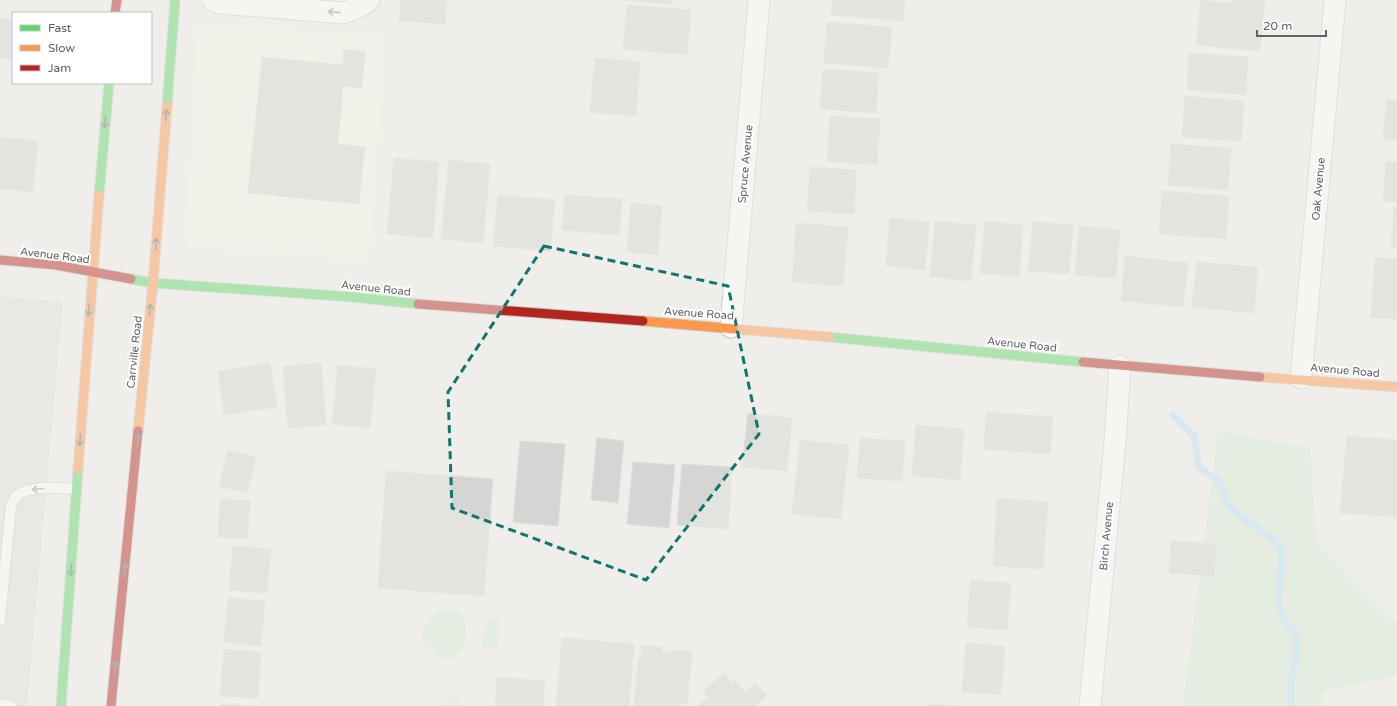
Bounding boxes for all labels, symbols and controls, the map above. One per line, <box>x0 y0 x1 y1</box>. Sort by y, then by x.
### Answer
one-way arrow <box>328 8 341 16</box>
legend <box>12 12 152 84</box>
scale bar <box>1257 12 1326 38</box>
text: 20 m <box>1263 19 1292 33</box>
text: Fast <box>48 21 72 35</box>
text: Slow <box>48 41 75 55</box>
text: Jam <box>48 61 71 75</box>
one-way arrow <box>163 109 170 122</box>
one-way arrow <box>102 115 109 128</box>
street label: Spruce Avenue <box>736 124 755 204</box>
street label: Oak Avenue <box>1309 157 1328 221</box>
one-way arrow <box>152 238 159 251</box>
street label: Avenue Road <box>19 245 90 266</box>
street label: Avenue Road <box>341 278 411 299</box>
one-way arrow <box>86 303 93 316</box>
one-way arrow <box>147 304 154 317</box>
street label: Avenue Road <box>664 305 734 322</box>
street label: Carrville Road <box>124 315 145 389</box>
street label: Avenue Road <box>987 334 1057 355</box>
street label: Avenue Road <box>1310 361 1380 380</box>
one-way arrow <box>77 433 84 446</box>
one-way arrow <box>134 434 141 447</box>
one-way arrow <box>32 486 45 493</box>
street label: Birch Avenue <box>1097 501 1116 571</box>
one-way arrow <box>67 563 74 576</box>
one-way arrow <box>121 563 128 576</box>
one-way arrow <box>111 661 119 674</box>

